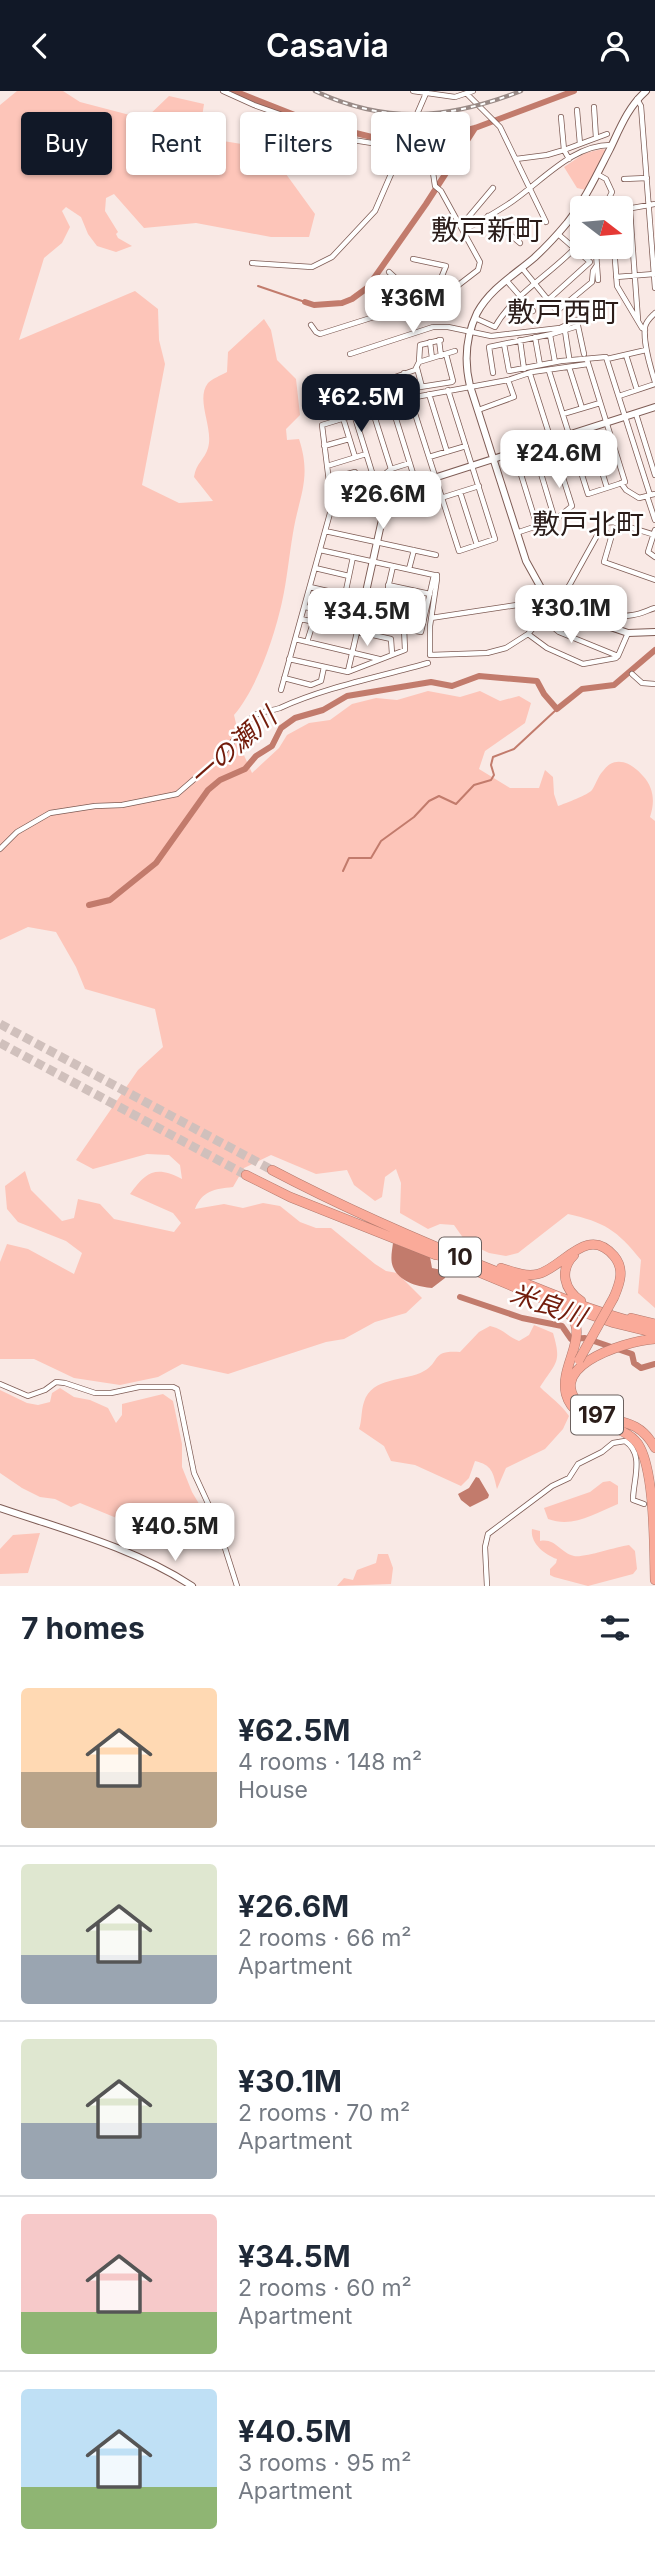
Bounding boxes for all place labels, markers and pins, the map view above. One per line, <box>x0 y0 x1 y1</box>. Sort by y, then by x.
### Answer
pin: ¥36M <box>372 275 454 335</box>
pin: ¥62.5M <box>304 375 418 434</box>
pin: ¥24.6M <box>502 431 616 490</box>
pin: ¥26.6M <box>326 471 440 531</box>
pin: ¥30.1M <box>514 585 628 645</box>
pin: ¥34.5M <box>310 589 424 648</box>
pin: ¥40.5M <box>118 1503 232 1563</box>

